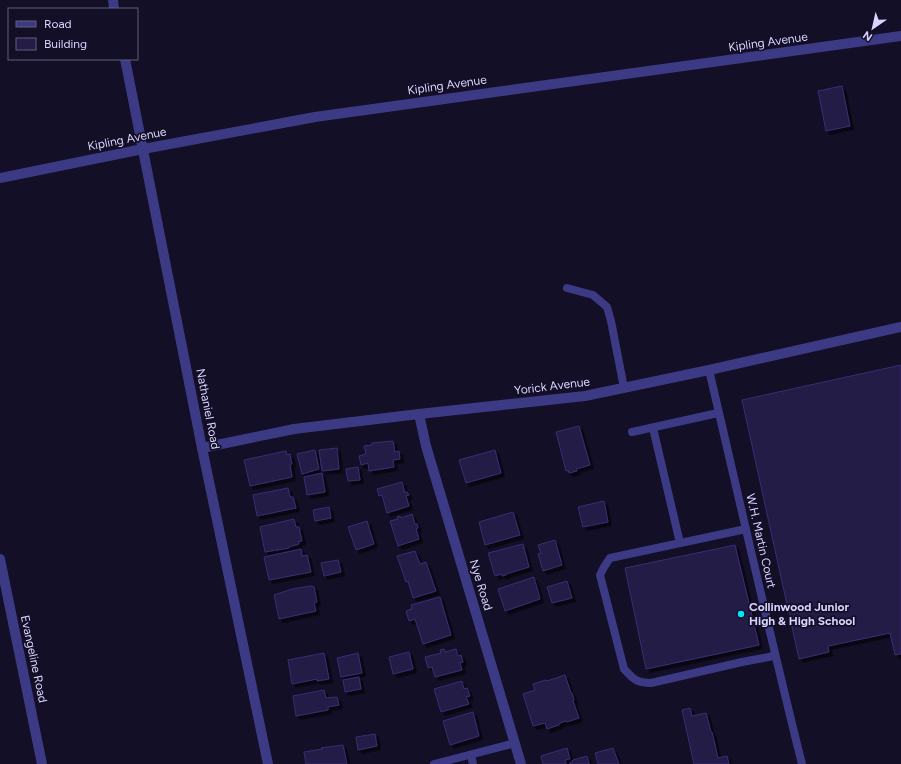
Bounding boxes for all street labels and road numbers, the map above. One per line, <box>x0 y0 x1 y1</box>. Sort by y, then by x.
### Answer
street label: Kipling Avenue <box>727 29 809 54</box>
street label: Kipling Avenue <box>406 72 488 97</box>
street label: Kipling Avenue <box>86 124 168 153</box>
street label: Nathaniel Road <box>193 367 223 451</box>
street label: Yorick Avenue <box>513 374 591 398</box>
street label: W.H. Martin Court <box>743 492 779 590</box>
street label: Nye Road <box>467 558 495 612</box>
street label: Evangeline Road <box>18 614 50 704</box>

